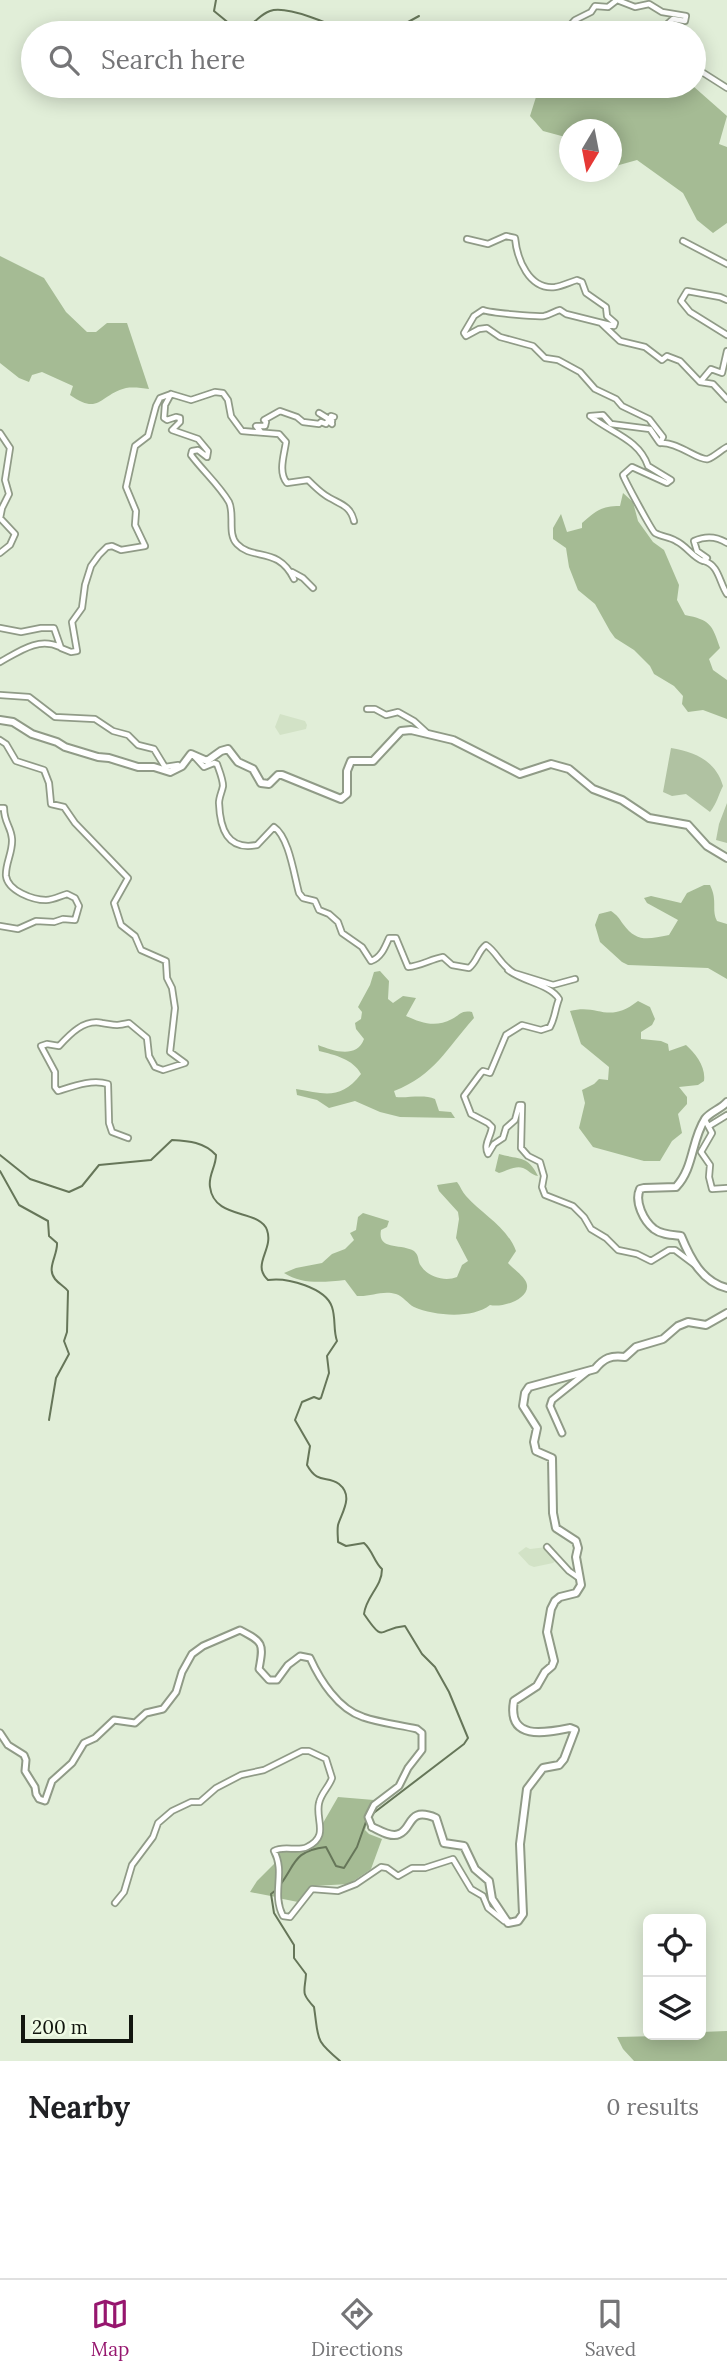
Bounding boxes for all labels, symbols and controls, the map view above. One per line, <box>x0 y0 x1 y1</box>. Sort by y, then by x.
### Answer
search box <box>21 21 706 98</box>
icon: search <box>45 41 83 79</box>
text: Search here <box>101 43 245 76</box>
north arrow <box>559 119 622 182</box>
map controls <box>643 1914 706 2040</box>
button: locate <box>643 1914 706 1977</box>
button: layers <box>643 1977 706 2040</box>
scale bar <box>21 2012 133 2044</box>
text: 200 m <box>32 2015 88 2039</box>
text: Nearby <box>28 2088 130 2126</box>
text: 0 results <box>606 2092 699 2121</box>
tab: Map <box>91 2295 129 2361</box>
tab: Directions <box>311 2295 403 2361</box>
tab: Saved <box>585 2295 636 2361</box>

